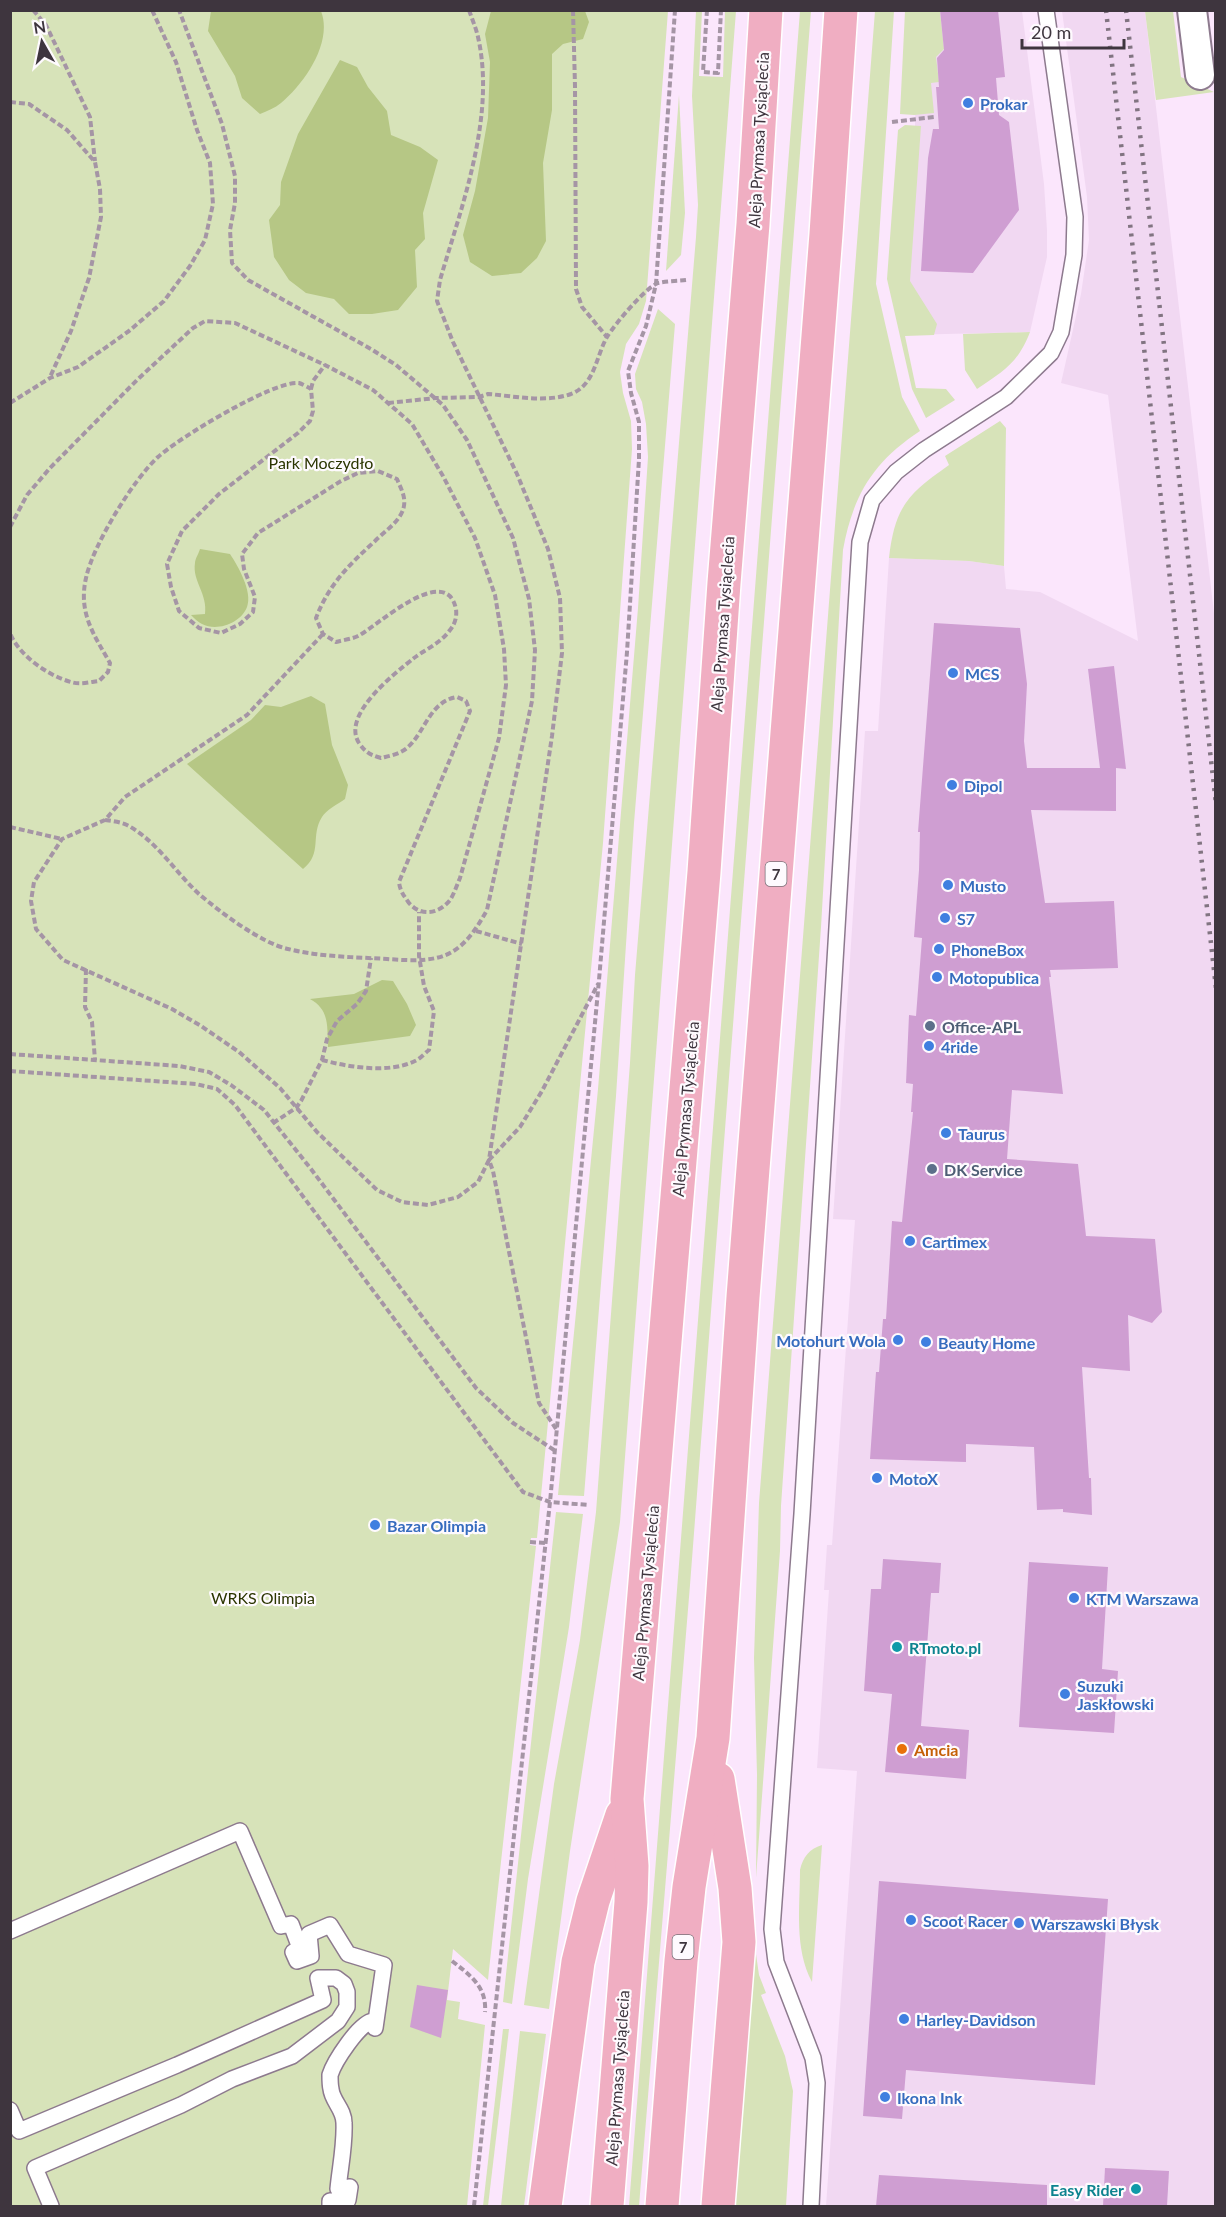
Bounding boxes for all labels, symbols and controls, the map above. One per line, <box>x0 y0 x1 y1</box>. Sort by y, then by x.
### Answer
north arrow <box>12 12 72 72</box>
scale bar <box>1022 12 1124 50</box>
text: N <box>32 16 47 37</box>
text: 20 m <box>1031 21 1071 43</box>
street label: Aleja Prymasa Tysiąclecia <box>744 52 772 228</box>
place label: Prokar <box>980 94 1027 113</box>
marker: Prokar <box>961 96 975 110</box>
park label: Park Moczydło <box>269 453 373 472</box>
street label: Aleja Prymasa Tysiąclecia <box>706 535 738 713</box>
place label: MCS <box>965 664 1000 683</box>
marker: MCS <box>946 666 960 680</box>
place label: Dipol <box>964 776 1002 795</box>
marker: Dipol <box>945 778 959 792</box>
road number: 7 <box>766 862 786 886</box>
place label: Musto <box>960 876 1006 895</box>
marker: Musto <box>941 878 955 892</box>
place label: S7 <box>957 909 975 928</box>
marker: S7 <box>938 911 952 925</box>
place label: PhoneBox <box>951 940 1025 959</box>
marker: PhoneBox <box>932 942 946 956</box>
place label: Motopublica <box>949 968 1039 987</box>
marker: Motopublica <box>930 970 944 984</box>
place label: Office-APL <box>942 1017 1022 1036</box>
marker: Office-APL <box>923 1019 937 1033</box>
street label: Aleja Prymasa Tysiąclecia <box>668 1020 702 1198</box>
place label: 4ride <box>941 1037 978 1056</box>
marker: 4ride <box>922 1039 936 1053</box>
place label: Taurus <box>958 1124 1005 1143</box>
marker: Taurus <box>939 1126 953 1140</box>
place label: DK Service <box>944 1160 1023 1179</box>
marker: DK Service <box>925 1162 939 1176</box>
place label: Cartimex <box>922 1232 988 1251</box>
marker: Cartimex <box>903 1234 917 1248</box>
place label: Motohurt Wola <box>776 1331 886 1350</box>
marker: Motohurt Wola <box>891 1333 905 1347</box>
place label: Beauty Home <box>938 1333 1036 1352</box>
marker: Beauty Home <box>919 1335 933 1349</box>
place label: MotoX <box>889 1469 938 1488</box>
marker: MotoX <box>870 1471 884 1485</box>
street label: Aleja Prymasa Tysiąclecia <box>628 1504 662 1682</box>
place label: Bazar Olimpia <box>387 1516 486 1535</box>
marker: Bazar Olimpia <box>368 1518 382 1532</box>
park label: WRKS Olimpia <box>211 1588 315 1607</box>
place label: KTM Warszawa <box>1086 1589 1199 1608</box>
marker: KTM Warszawa <box>1067 1591 1081 1605</box>
place label: RTmoto.pl <box>909 1638 981 1657</box>
marker: RTmoto.pl <box>890 1640 904 1654</box>
place label: Suzuki Jaskłowski <box>1077 1676 1154 1713</box>
marker: Suzuki Jaskłowski <box>1058 1687 1072 1701</box>
place label: Amcia <box>913 1740 958 1759</box>
marker: Amcia <box>895 1742 909 1756</box>
place label: Scoot Racer <box>923 1911 1008 1930</box>
marker: Scoot Racer <box>904 1913 918 1927</box>
place label: Warszawski Błysk <box>1031 1914 1160 1933</box>
marker: Warszawski Błysk <box>1012 1916 1026 1930</box>
road number: 7 <box>672 1935 694 1959</box>
street label: Aleja Prymasa Tysiąclecia <box>601 1989 633 2167</box>
place label: Harley-Davidson <box>916 2010 1036 2029</box>
marker: Harley-Davidson <box>897 2012 911 2026</box>
place label: Ikona Ink <box>897 2088 963 2107</box>
marker: Ikona Ink <box>878 2090 892 2104</box>
place label: Easy Rider <box>1050 2180 1124 2199</box>
marker: Easy Rider <box>1129 2182 1143 2196</box>

